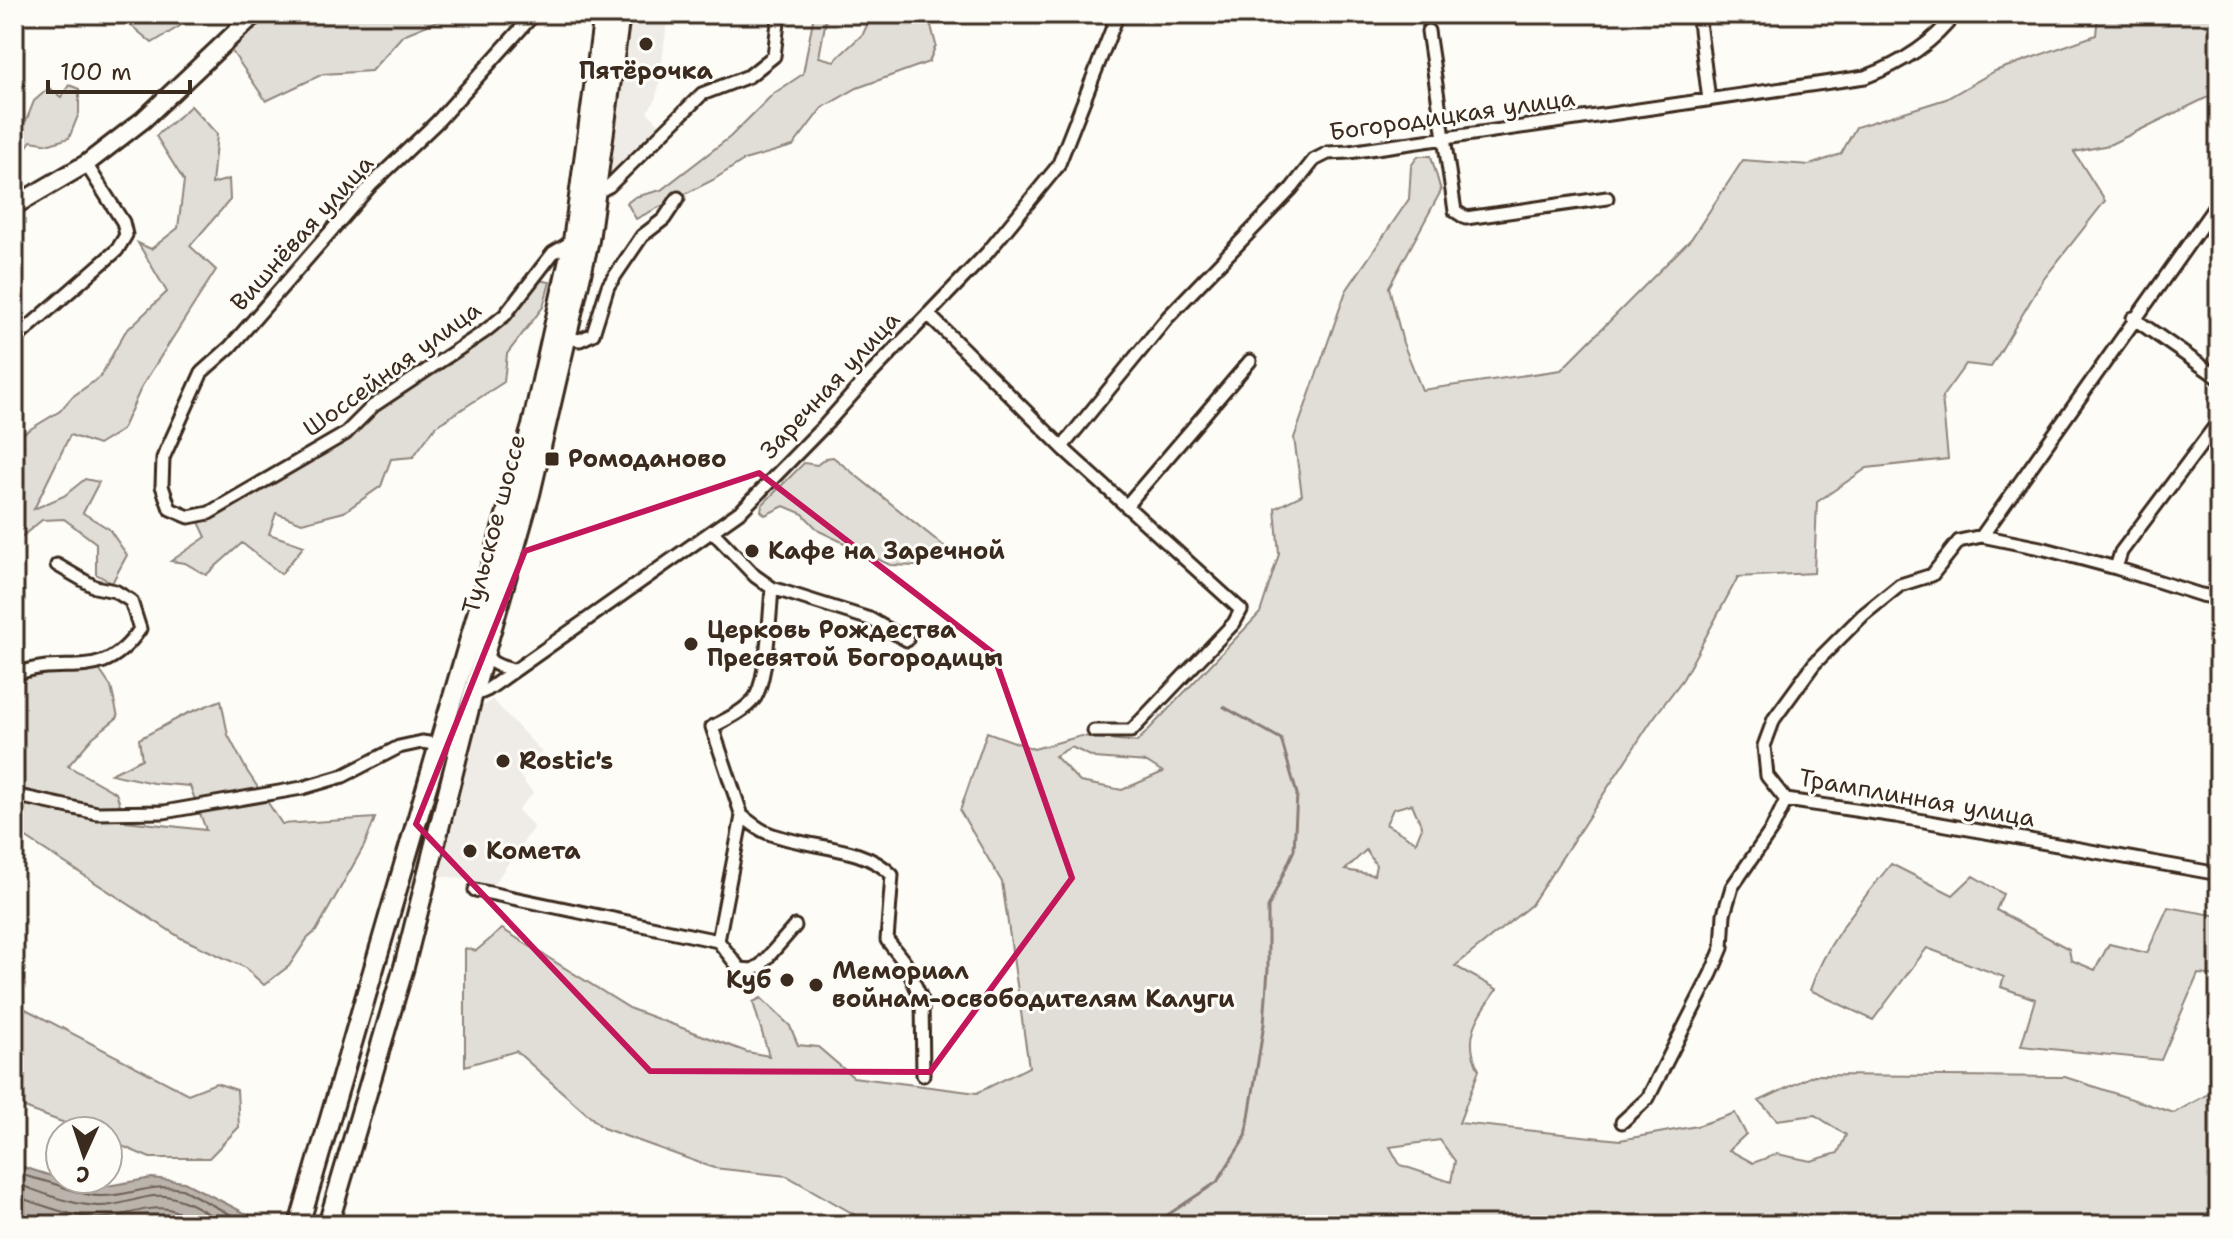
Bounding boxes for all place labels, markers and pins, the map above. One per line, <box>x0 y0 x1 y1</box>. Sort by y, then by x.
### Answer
marker: Пятёрочка <box>637 35 655 53</box>
place label: Пятёрочка <box>579 55 714 87</box>
place label: Ромоданово <box>568 443 727 475</box>
marker: Ромоданово <box>543 450 561 468</box>
place label: Кафе на Заречной <box>768 535 1005 567</box>
marker: Кафе на Заречной <box>743 542 761 560</box>
place label: Церковь Рождества Пресвятой Богородицы <box>707 614 1003 674</box>
marker: Церковь Рождества Пресвятой Богородицы <box>682 635 700 653</box>
place label: Rostic's <box>519 745 613 777</box>
marker: Rostic's <box>494 752 512 770</box>
place label: Комета <box>486 835 581 867</box>
marker: Комета <box>461 842 479 860</box>
place label: Мемориал войнам-освободителям Калуги <box>832 955 1235 1015</box>
place label: Куб <box>726 964 771 996</box>
marker: Куб <box>778 971 796 989</box>
marker: Мемориал войнам-освободителям Калуги <box>807 976 825 994</box>

